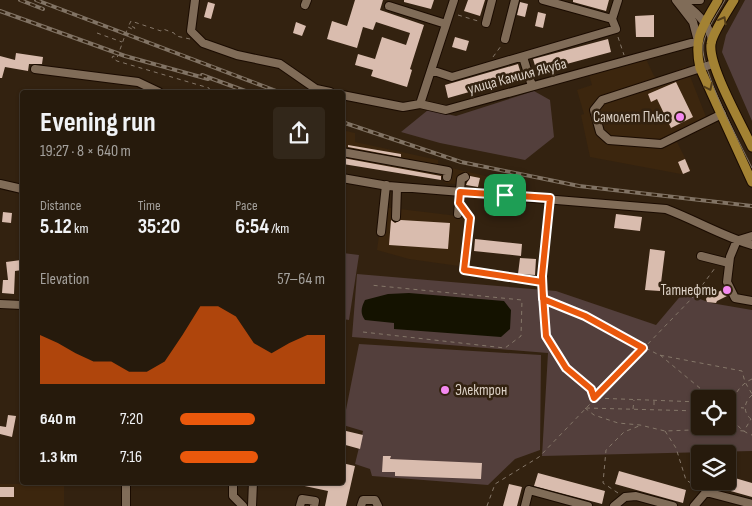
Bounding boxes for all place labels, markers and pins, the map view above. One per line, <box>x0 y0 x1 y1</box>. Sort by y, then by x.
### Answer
place label: Самолет Плюс <box>593 108 670 127</box>
marker: Самолет Плюс <box>674 111 686 123</box>
pin <box>484 174 526 216</box>
place label: Татнефть <box>661 281 717 300</box>
marker: Татнефть <box>721 284 733 296</box>
place label: Электрон <box>455 381 507 400</box>
marker: Электрон <box>439 384 451 396</box>

